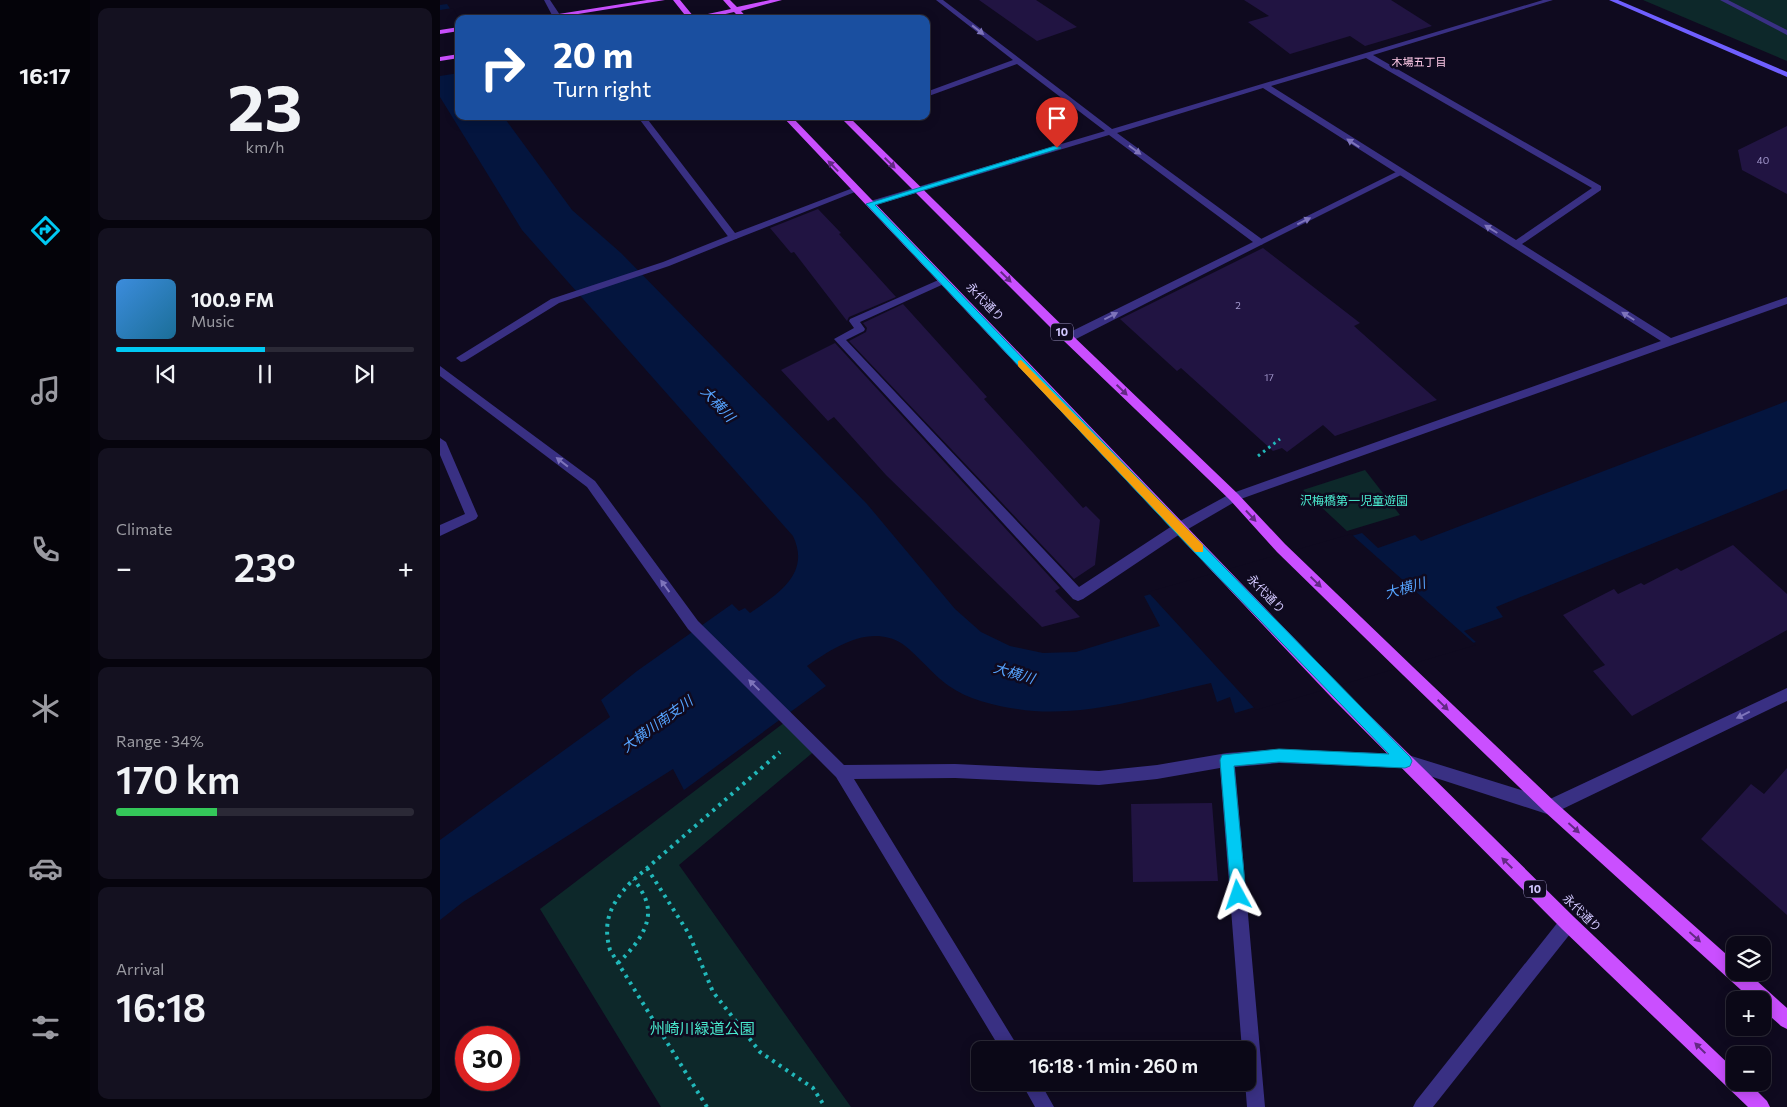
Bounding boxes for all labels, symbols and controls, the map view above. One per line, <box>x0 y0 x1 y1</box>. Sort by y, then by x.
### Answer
one-way arrow <box>971 24 984 35</box>
text: 20 m <box>553 32 633 75</box>
icon: right <box>470 35 535 100</box>
district label: 木場五丁目 <box>1392 55 1447 68</box>
text: 16:17 <box>19 62 71 89</box>
text: 23 <box>228 65 302 144</box>
text: Turn right <box>553 75 651 102</box>
pin <box>1036 97 1078 148</box>
icon: arrive <box>1043 104 1071 132</box>
text: km/h <box>246 137 284 156</box>
one-way arrow <box>1347 138 1360 147</box>
one-way arrow <box>1128 144 1141 155</box>
house number: 40 <box>1757 154 1769 166</box>
one-way arrow <box>884 157 896 169</box>
one-way arrow <box>827 160 839 172</box>
icon: directions <box>28 213 63 248</box>
one-way arrow <box>1297 217 1311 225</box>
one-way arrow <box>1484 225 1497 234</box>
one-way arrow <box>1000 271 1012 283</box>
street label: 永代通り <box>964 279 1007 323</box>
text: 100.9 FM <box>191 288 274 311</box>
house number: 2 <box>1235 299 1241 311</box>
text: Music <box>191 311 235 330</box>
one-way arrow <box>1622 311 1635 320</box>
one-way arrow <box>1104 312 1119 321</box>
road number: 10 <box>1051 324 1073 341</box>
icon: previous <box>152 360 180 388</box>
icon: pause <box>251 360 279 388</box>
icon: next <box>350 360 378 388</box>
house number: 17 <box>1264 371 1274 383</box>
icon: music <box>28 373 63 408</box>
water label: 大横川 <box>698 383 740 426</box>
one-way arrow <box>1116 384 1128 396</box>
one-way arrow <box>556 456 569 467</box>
park label: 沢梅橋第一児童遊園 <box>1300 493 1408 507</box>
one-way arrow <box>1245 509 1257 521</box>
text: Climate <box>116 519 172 538</box>
icon: phone <box>28 532 63 567</box>
text: 23° <box>234 543 296 590</box>
text: − <box>116 550 132 584</box>
text: + <box>398 550 414 584</box>
street label: 永代通り <box>1245 571 1288 615</box>
water label: 大横川 <box>1382 573 1429 601</box>
one-way arrow <box>1310 576 1322 588</box>
one-way arrow <box>660 579 670 593</box>
water label: 大横川 <box>992 658 1039 687</box>
one-way arrow <box>748 679 760 691</box>
icon: climate <box>28 691 63 726</box>
water label: 大横川南支川 <box>618 691 697 755</box>
one-way arrow <box>1437 699 1449 711</box>
one-way arrow <box>1736 711 1750 719</box>
text: Range · 34% <box>116 731 204 750</box>
text: 170 km <box>116 755 240 802</box>
one-way arrow <box>1567 823 1580 834</box>
icon: car <box>28 851 63 886</box>
one-way arrow <box>1502 857 1514 869</box>
position arrow <box>1211 868 1263 920</box>
road number: 10 <box>1524 881 1546 898</box>
street label: 永代通り <box>1561 891 1605 934</box>
one-way arrow <box>1688 931 1700 943</box>
map controls <box>1726 936 1771 1091</box>
button: layers <box>1726 936 1771 981</box>
text: Arrival <box>116 959 164 978</box>
text: 16:18 <box>116 983 206 1030</box>
button: + <box>1726 991 1771 1036</box>
icon: filters <box>28 1010 63 1045</box>
park label: 州崎川緑道公園 <box>649 1019 755 1037</box>
speed limit sign: 30 <box>455 1026 520 1091</box>
one-way arrow <box>1694 1043 1706 1055</box>
button: − <box>1726 1046 1771 1091</box>
text: 16:18 · 1 min · 260 m <box>1029 1054 1198 1077</box>

